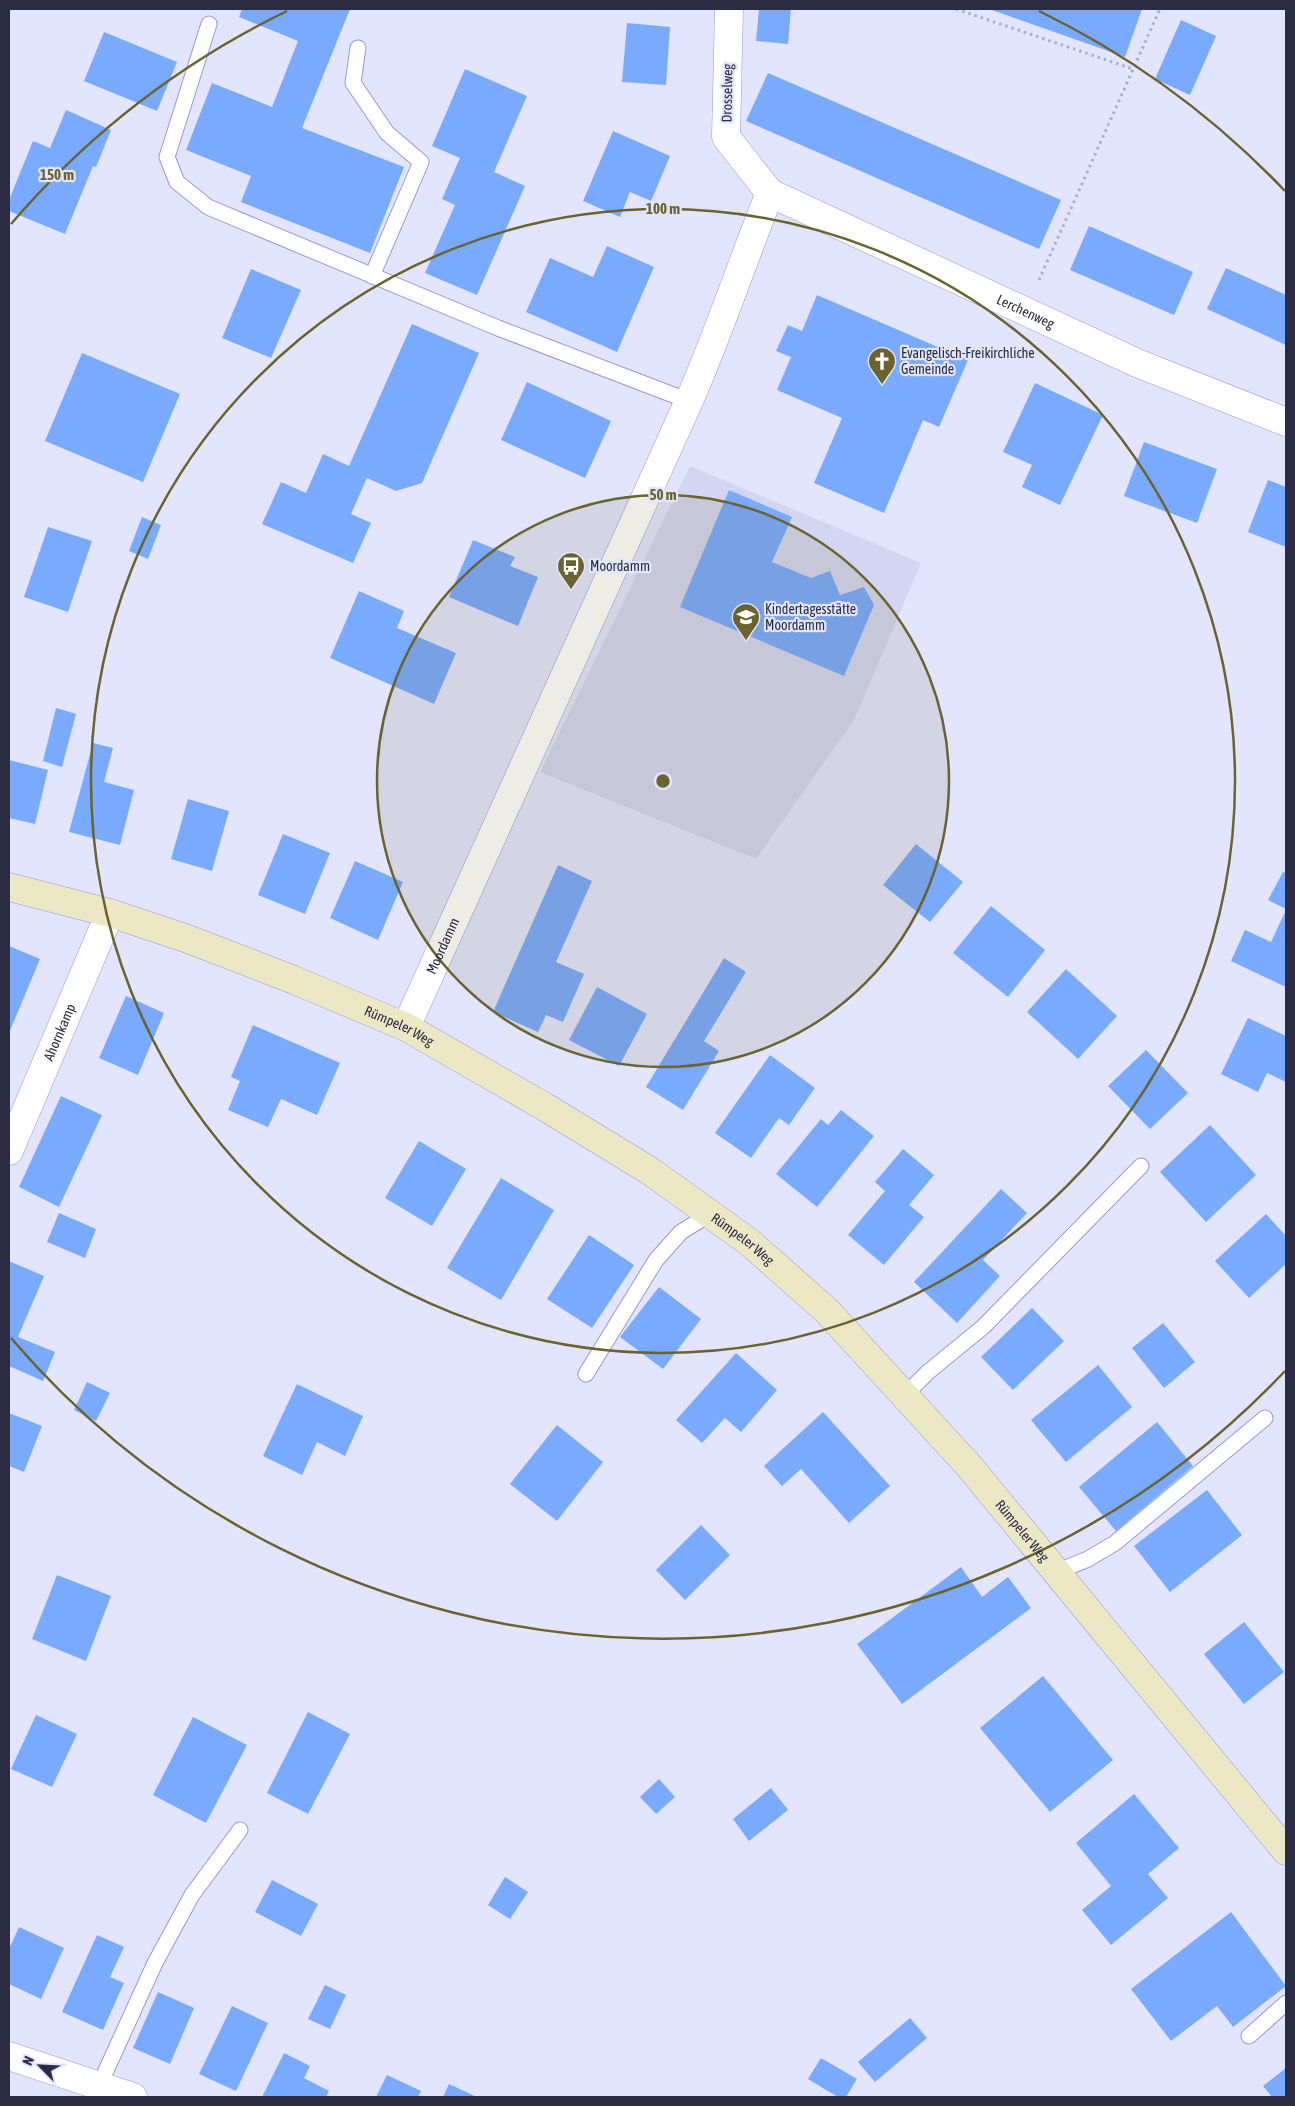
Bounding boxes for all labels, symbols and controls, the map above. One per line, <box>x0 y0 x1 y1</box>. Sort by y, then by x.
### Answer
street label: Drosselweg <box>718 63 736 123</box>
text: 150 m <box>40 166 74 183</box>
text: 100 m <box>646 200 680 217</box>
street label: Lerchenweg <box>994 291 1057 332</box>
place label: Evangelisch-Freikirchliche Gemeinde <box>901 345 1035 377</box>
church icon: Evangelisch-Freikirchliche Gemeinde <box>867 346 897 385</box>
text: 50 m <box>650 486 677 503</box>
bus stop icon: Moordamm <box>556 551 586 590</box>
place label: Moordamm <box>590 558 650 574</box>
place label: Kindertagesstätte Moordamm <box>765 601 856 633</box>
school or university icon: Kindertagesstätte Moordamm <box>731 602 761 641</box>
centre of rings <box>654 772 672 790</box>
street label: Moordamm <box>423 915 462 977</box>
street label: Ahornkamp <box>40 1001 79 1063</box>
street label: Rümpeler Weg <box>362 1003 437 1049</box>
street label: Rümpeler Weg <box>708 1210 777 1268</box>
street label: Rümpeler Weg <box>992 1497 1052 1565</box>
north arrow <box>15 2041 65 2091</box>
text: N <box>19 2054 37 2068</box>

